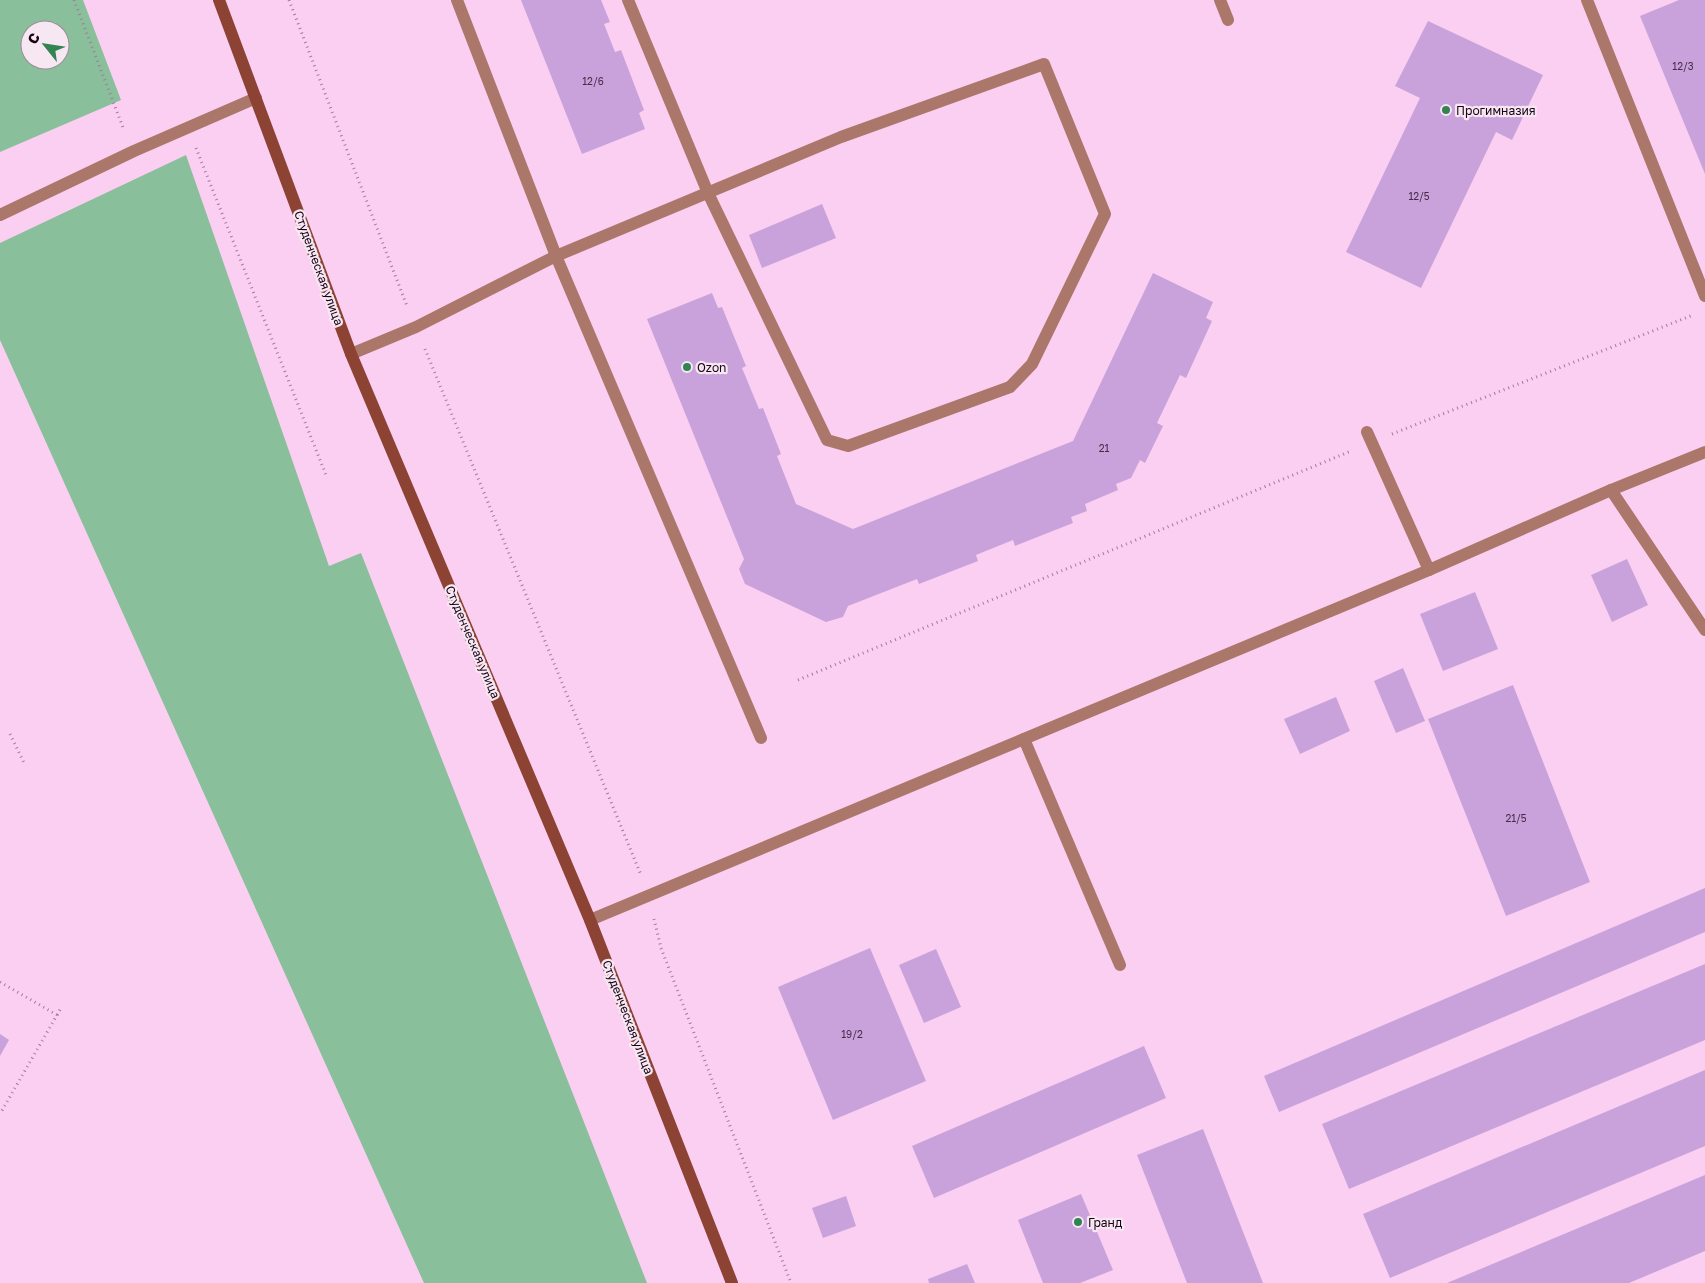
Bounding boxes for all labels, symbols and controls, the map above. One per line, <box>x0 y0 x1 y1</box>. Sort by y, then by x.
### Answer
north arrow <box>20 20 70 70</box>
text: С <box>23 30 43 47</box>
house number: 12/3 <box>1672 60 1694 72</box>
house number: 12/6 <box>582 75 604 87</box>
place label: Прогимназия <box>1456 103 1536 118</box>
marker: Прогимназия <box>1440 104 1452 116</box>
house number: 12/5 <box>1408 190 1430 202</box>
street label: Студенческая улица <box>291 209 347 327</box>
place label: Ozon <box>697 360 726 375</box>
marker: Ozon <box>681 361 693 373</box>
house number: 21 <box>1099 442 1109 454</box>
street label: Студенческая улица <box>442 583 504 701</box>
house number: 21/5 <box>1505 812 1527 824</box>
street label: Студенческая улица <box>599 958 657 1076</box>
house number: 19/2 <box>841 1028 863 1040</box>
place label: Гранд <box>1088 1215 1122 1230</box>
marker: Гранд <box>1072 1216 1084 1228</box>

